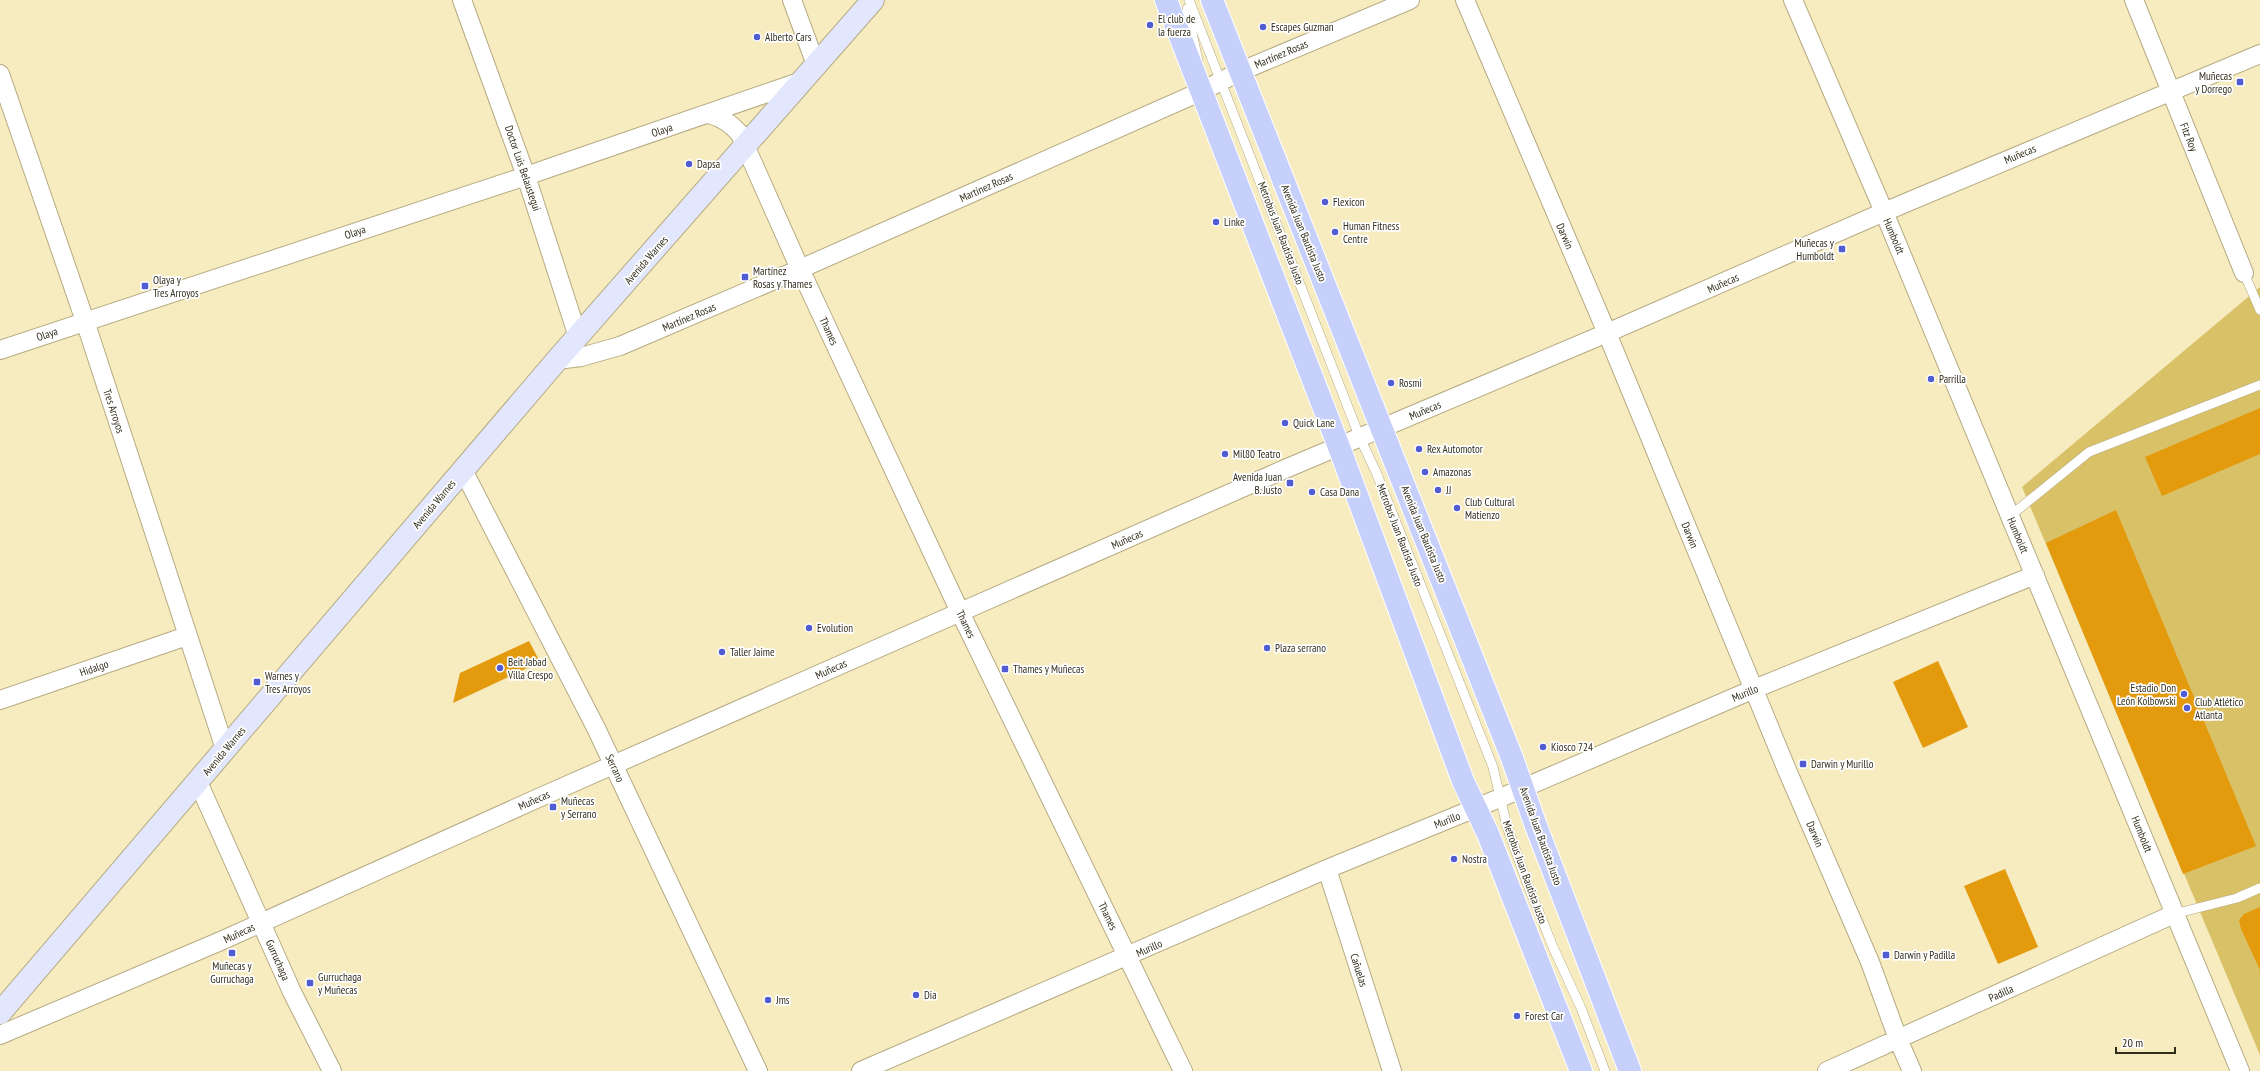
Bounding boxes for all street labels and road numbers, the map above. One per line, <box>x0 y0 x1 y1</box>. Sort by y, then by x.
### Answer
street label: Martínez Rosas <box>1252 36 1310 72</box>
street label: Olaya <box>650 120 674 140</box>
street label: Fitz Roy <box>2177 121 2201 154</box>
street label: Doctor Luis Belaustegui <box>502 123 544 213</box>
street label: Muñecas <box>2002 141 2038 167</box>
street label: Martínez Rosas <box>957 169 1015 205</box>
street label: Metrobus Juan Bautista Justo <box>1255 180 1307 287</box>
street label: Avenida Juan Bautista Justo <box>1278 182 1330 284</box>
street label: Humboldt <box>1880 216 1908 256</box>
street label: Darwin <box>1553 221 1577 251</box>
street label: Olaya <box>343 222 367 242</box>
street label: Avenida Warnes <box>621 233 671 287</box>
street label: Muñecas <box>1705 270 1741 296</box>
street label: Martínez Rosas <box>660 299 718 335</box>
street label: Thames <box>816 315 842 348</box>
street label: Olaya <box>35 324 59 344</box>
street label: Tres Arroyos <box>100 387 128 435</box>
street label: Muñecas <box>1407 397 1443 423</box>
street label: Avenida Warnes <box>409 476 459 531</box>
street label: Metrobus Juan Bautista Justo <box>1374 482 1426 589</box>
street label: Avenida Juan Bautista Justo <box>1398 483 1450 585</box>
street label: Humboldt <box>2004 515 2032 555</box>
street label: Darwin <box>1678 520 1702 550</box>
street label: Muñecas <box>1109 526 1145 552</box>
street label: Thames <box>953 608 979 641</box>
street label: Hidalgo <box>78 656 110 679</box>
street label: Muñecas <box>813 656 849 682</box>
street label: Murillo <box>1730 681 1760 705</box>
street label: Avenida Warnes <box>199 723 249 778</box>
street label: Serrano <box>602 752 628 784</box>
street label: Avenida Juan Bautista Justo <box>1517 785 1565 887</box>
street label: Muñecas <box>516 787 552 813</box>
street label: Murillo <box>1432 808 1462 832</box>
street label: Humboldt <box>2128 814 2156 854</box>
street label: Metrobus Juan Bautista Justo <box>1500 818 1550 926</box>
street label: Darwin <box>1803 819 1827 849</box>
street label: Thames <box>1095 900 1121 933</box>
street label: Muñecas <box>221 920 257 946</box>
street label: Murillo <box>1134 936 1164 960</box>
street label: Gurruchaga <box>263 937 293 983</box>
street label: Cañuelas <box>1347 952 1371 989</box>
street label: Padilla <box>1986 981 2016 1005</box>

